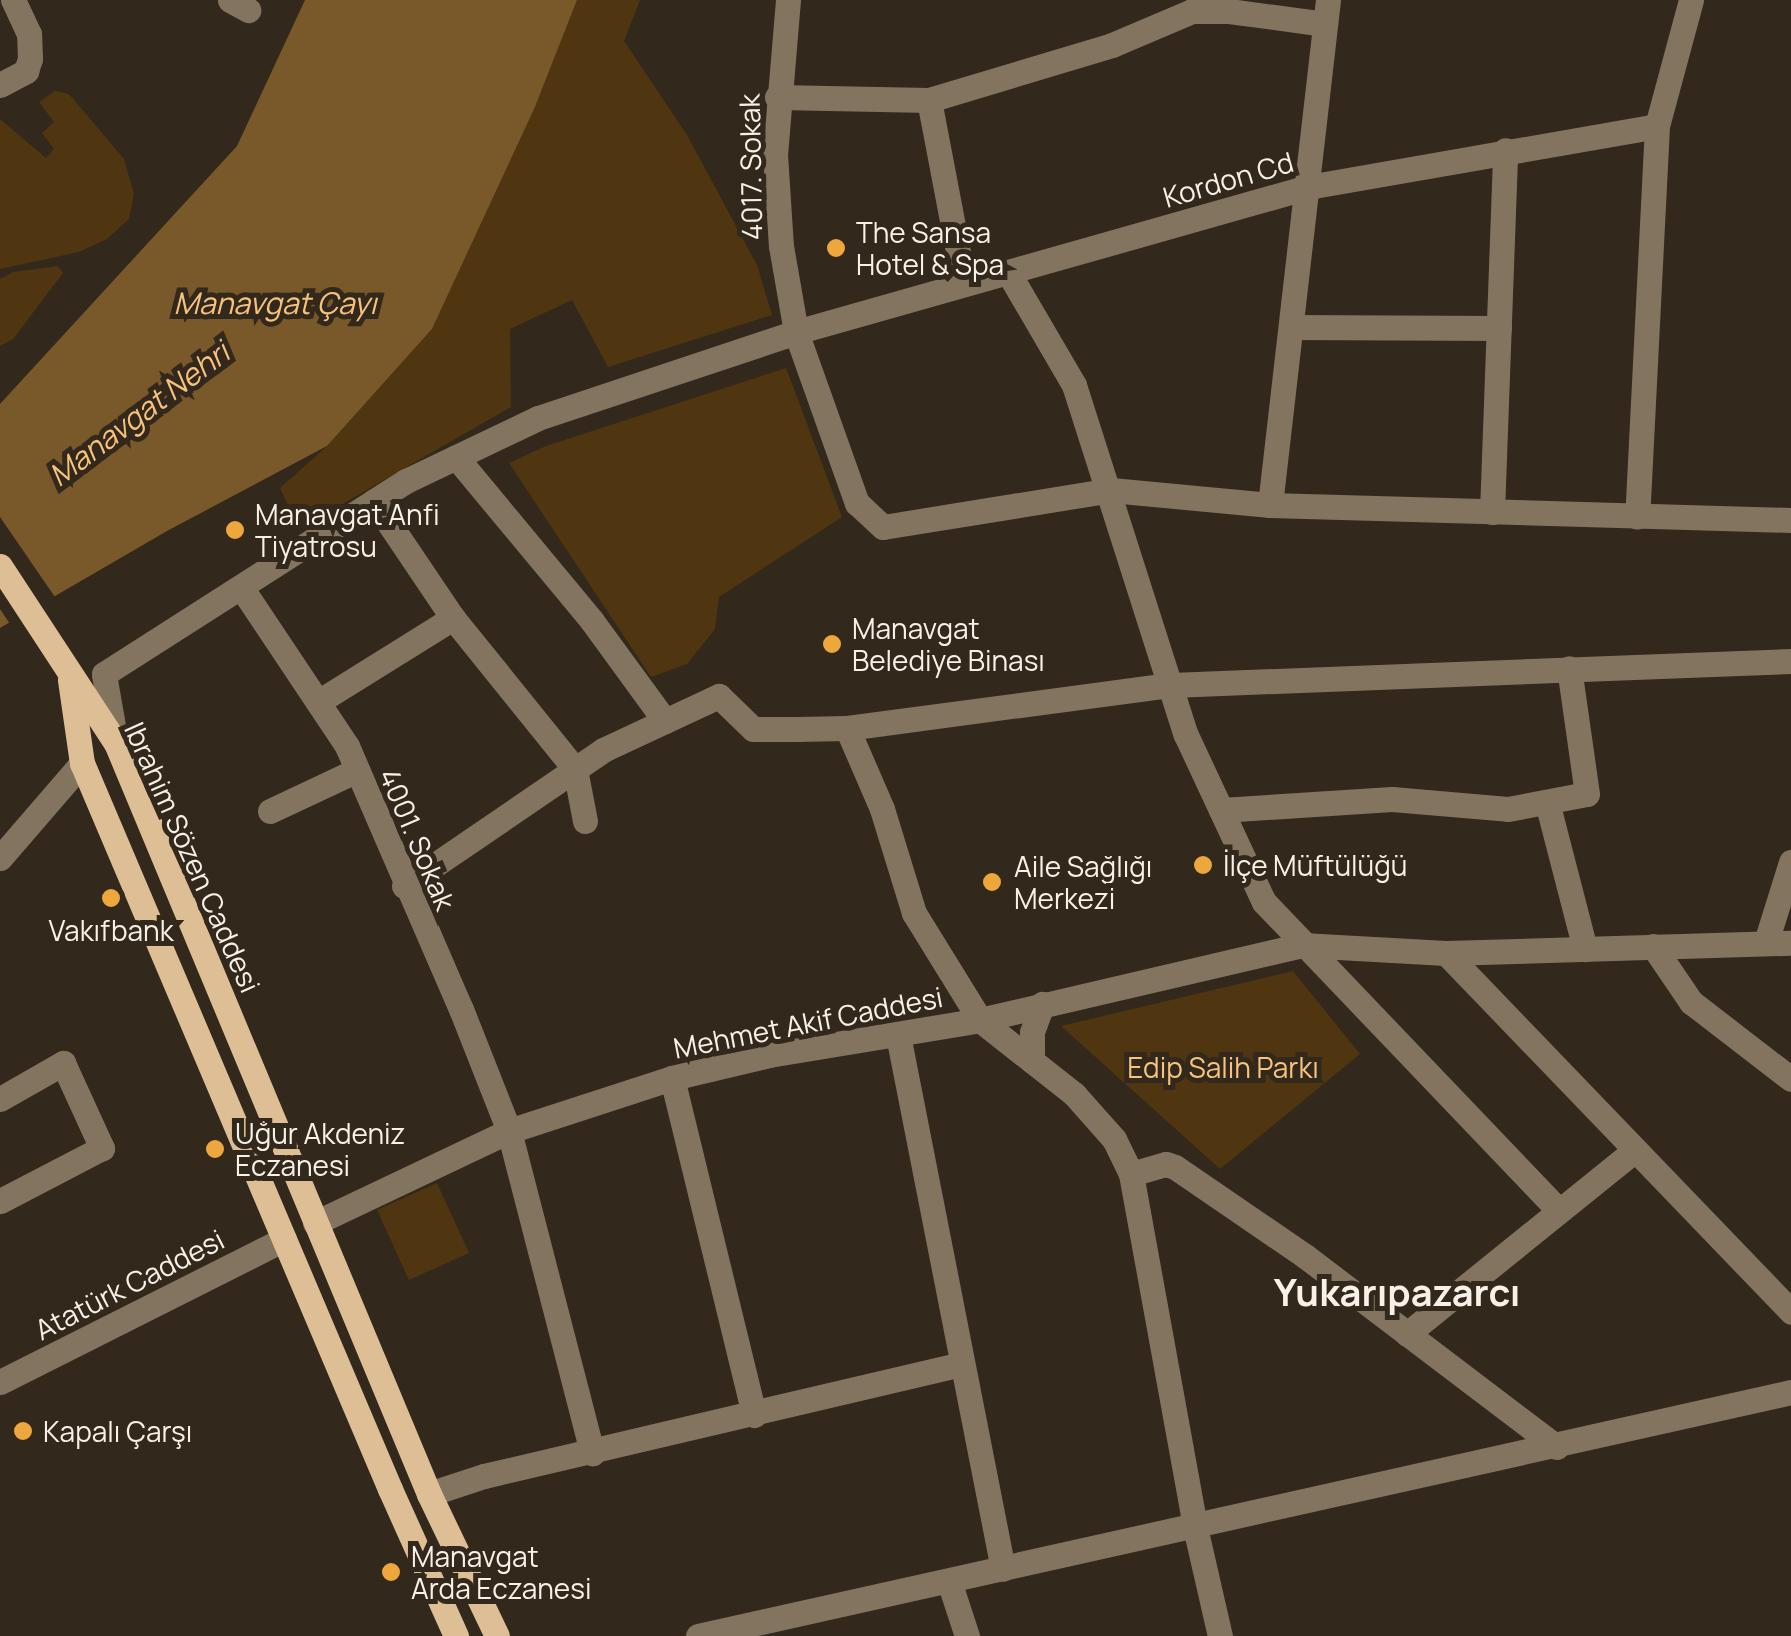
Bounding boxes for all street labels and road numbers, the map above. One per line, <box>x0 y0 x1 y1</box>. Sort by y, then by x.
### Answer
street label: 4017. Sokak <box>732 93 768 241</box>
street label: Kordon Cd <box>1159 144 1297 214</box>
street label: Ibrahim Sözen Caddesi <box>118 717 268 997</box>
street label: 4001. Sokak <box>373 763 463 915</box>
street label: Mehmet Akif Caddesi <box>671 979 945 1065</box>
street label: Atatürk Caddesi <box>29 1222 229 1346</box>

